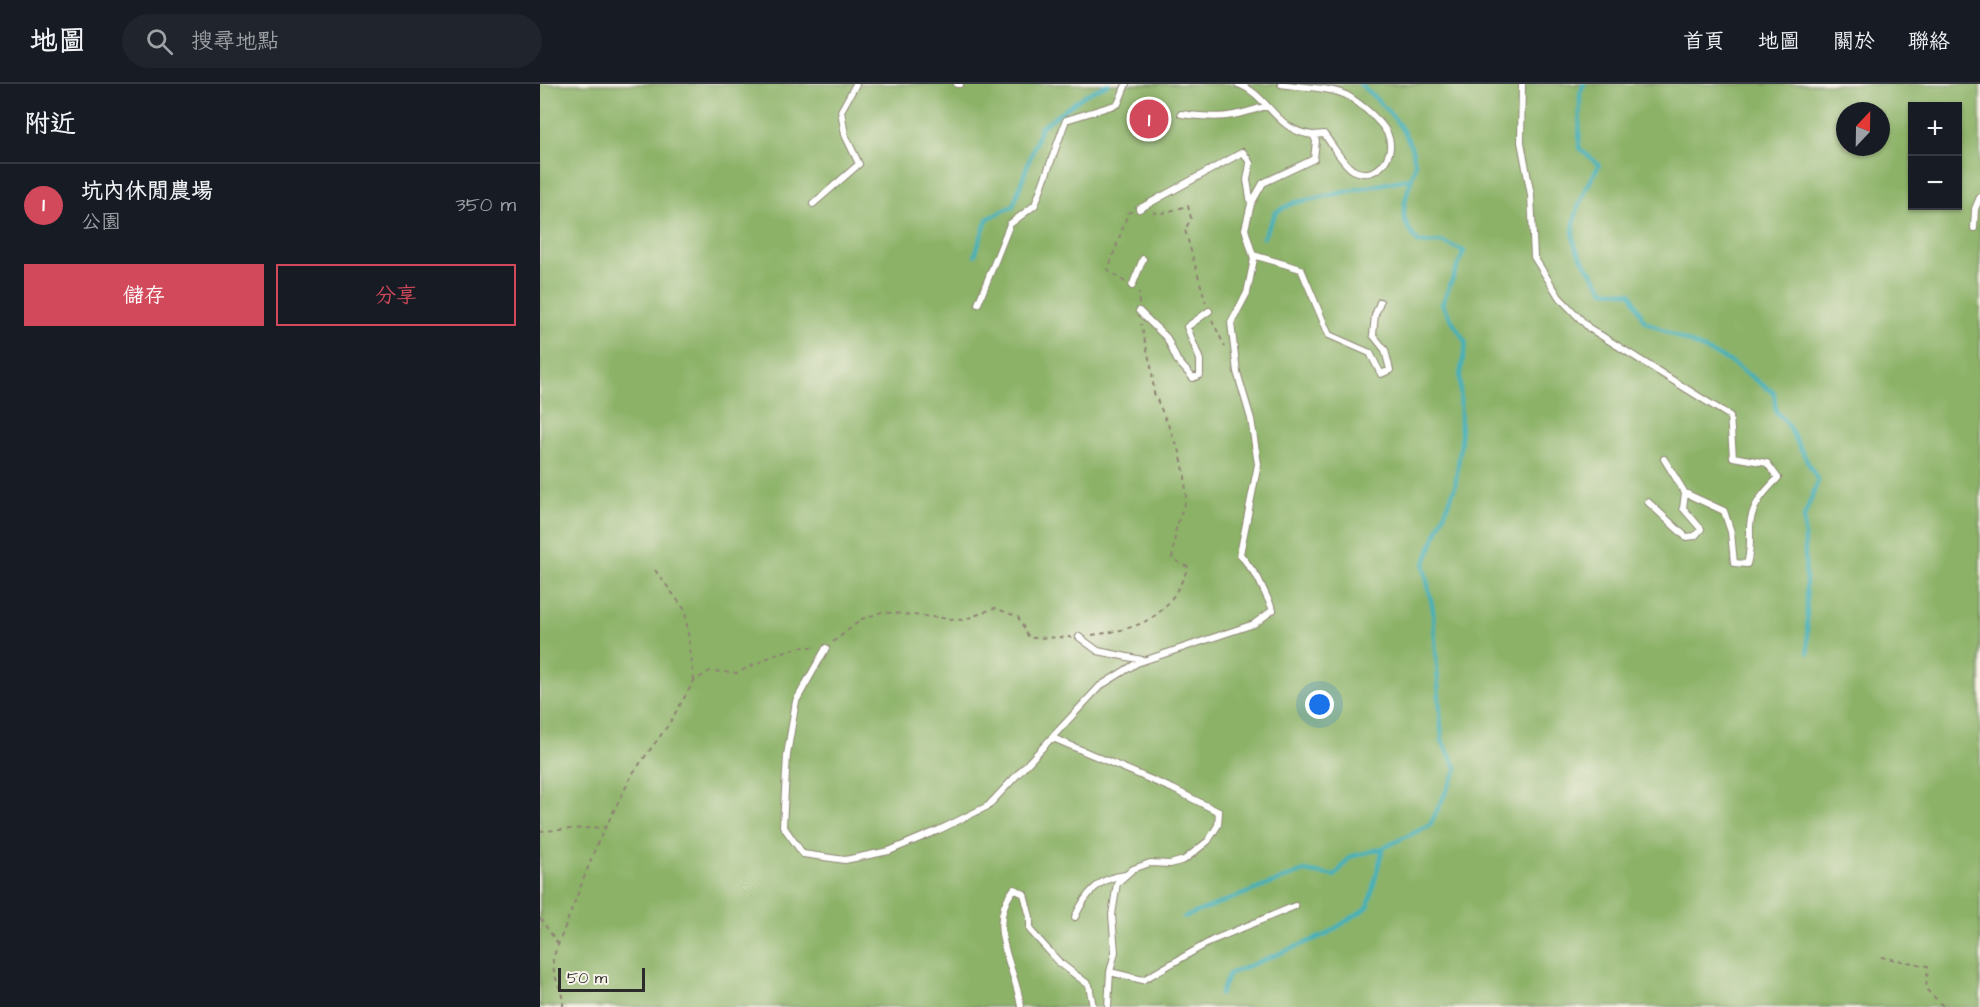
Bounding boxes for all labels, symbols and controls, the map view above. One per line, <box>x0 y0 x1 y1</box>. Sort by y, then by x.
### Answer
search box <box>122 14 542 68</box>
text: 地圖 <box>30 22 86 61</box>
icon: search <box>143 25 176 58</box>
text: 搜尋地點 <box>191 26 279 57</box>
text: 首頁 <box>1683 27 1725 56</box>
text: 地圖 <box>1758 27 1800 56</box>
text: 關於 <box>1833 27 1875 56</box>
text: 聯絡 <box>1908 27 1950 56</box>
pin: 1 <box>1130 96 1168 141</box>
north arrow <box>1836 102 1890 156</box>
map controls <box>1908 102 1962 210</box>
button: + <box>1908 102 1962 156</box>
text: 附近 <box>24 106 76 142</box>
button: − <box>1908 156 1962 210</box>
text: 坑內休閒農場 <box>81 176 213 207</box>
text: 1 <box>42 191 45 219</box>
text: 350 m <box>455 191 516 219</box>
text: 公園 <box>81 208 121 236</box>
button: 儲存 <box>24 264 264 326</box>
button: 分享 <box>276 264 516 326</box>
your location <box>1305 690 1334 719</box>
scale bar <box>558 965 645 992</box>
text: 50 m <box>567 967 607 989</box>

